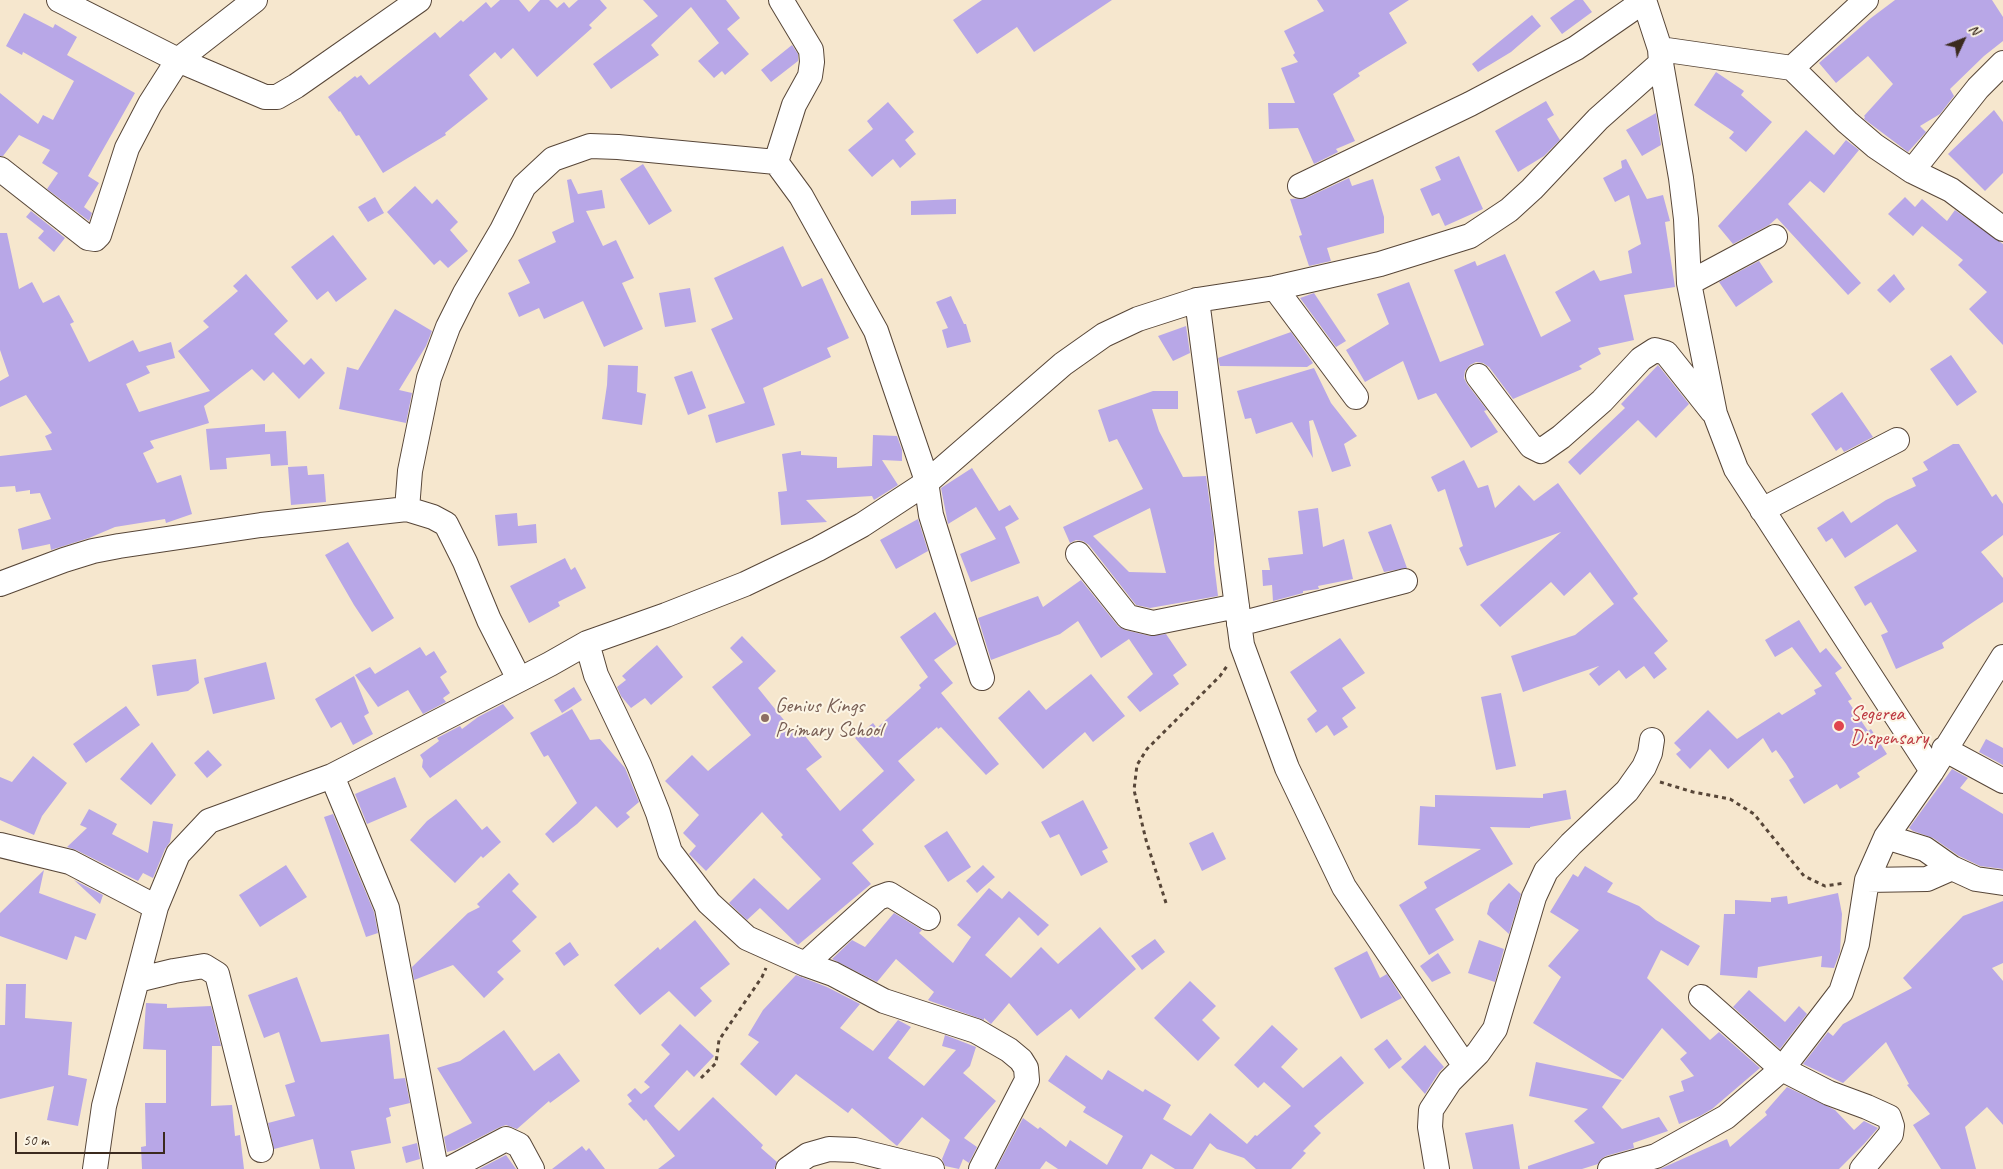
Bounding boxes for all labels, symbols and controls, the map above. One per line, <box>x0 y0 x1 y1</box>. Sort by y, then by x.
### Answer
north arrow <box>1938 15 1988 65</box>
text: N <box>1965 20 1984 38</box>
place label: Genius Kings Primary School <box>775 693 883 743</box>
place label: Segerea Dispensary <box>1850 701 1928 751</box>
marker: Genius Kings Primary School <box>759 712 771 724</box>
marker: Segerea Dispensary <box>1832 719 1846 733</box>
scale bar <box>18 1122 168 1154</box>
text: 50 m <box>23 1131 49 1150</box>

